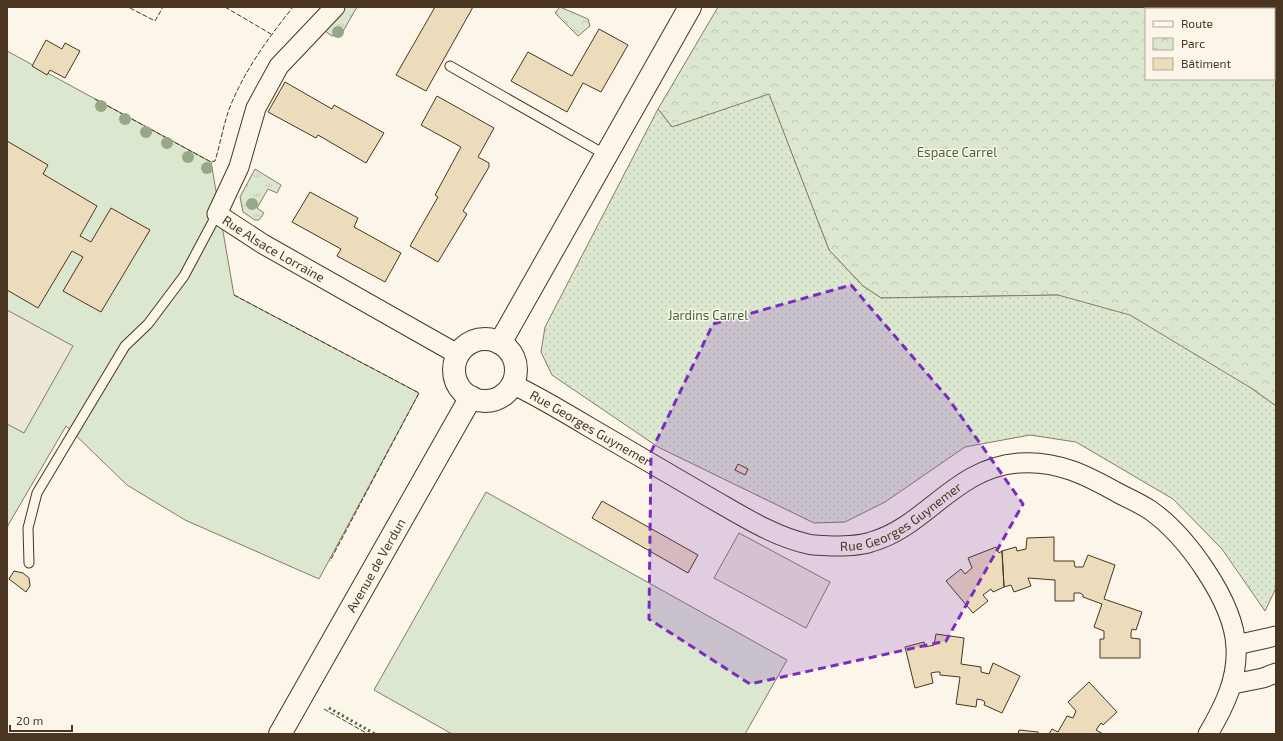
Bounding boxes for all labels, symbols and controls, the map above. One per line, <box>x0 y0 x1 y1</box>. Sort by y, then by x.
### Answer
legend <box>1145 8 1275 80</box>
text: Route <box>1181 16 1213 30</box>
text: Parc <box>1181 36 1205 50</box>
text: Bâtiment <box>1181 56 1232 70</box>
park label: Espace Carrel <box>917 144 997 160</box>
street label: Rue Alsace Lorraine <box>220 212 328 285</box>
park label: Jardins Carrel <box>668 307 748 323</box>
street label: Rue Georges Guynemer <box>527 387 654 469</box>
street label: Rue Georges Guynemer <box>840 478 964 554</box>
street label: Avenue de Verdun <box>343 515 409 615</box>
scale bar <box>10 707 72 733</box>
text: 20 m <box>16 713 43 727</box>

